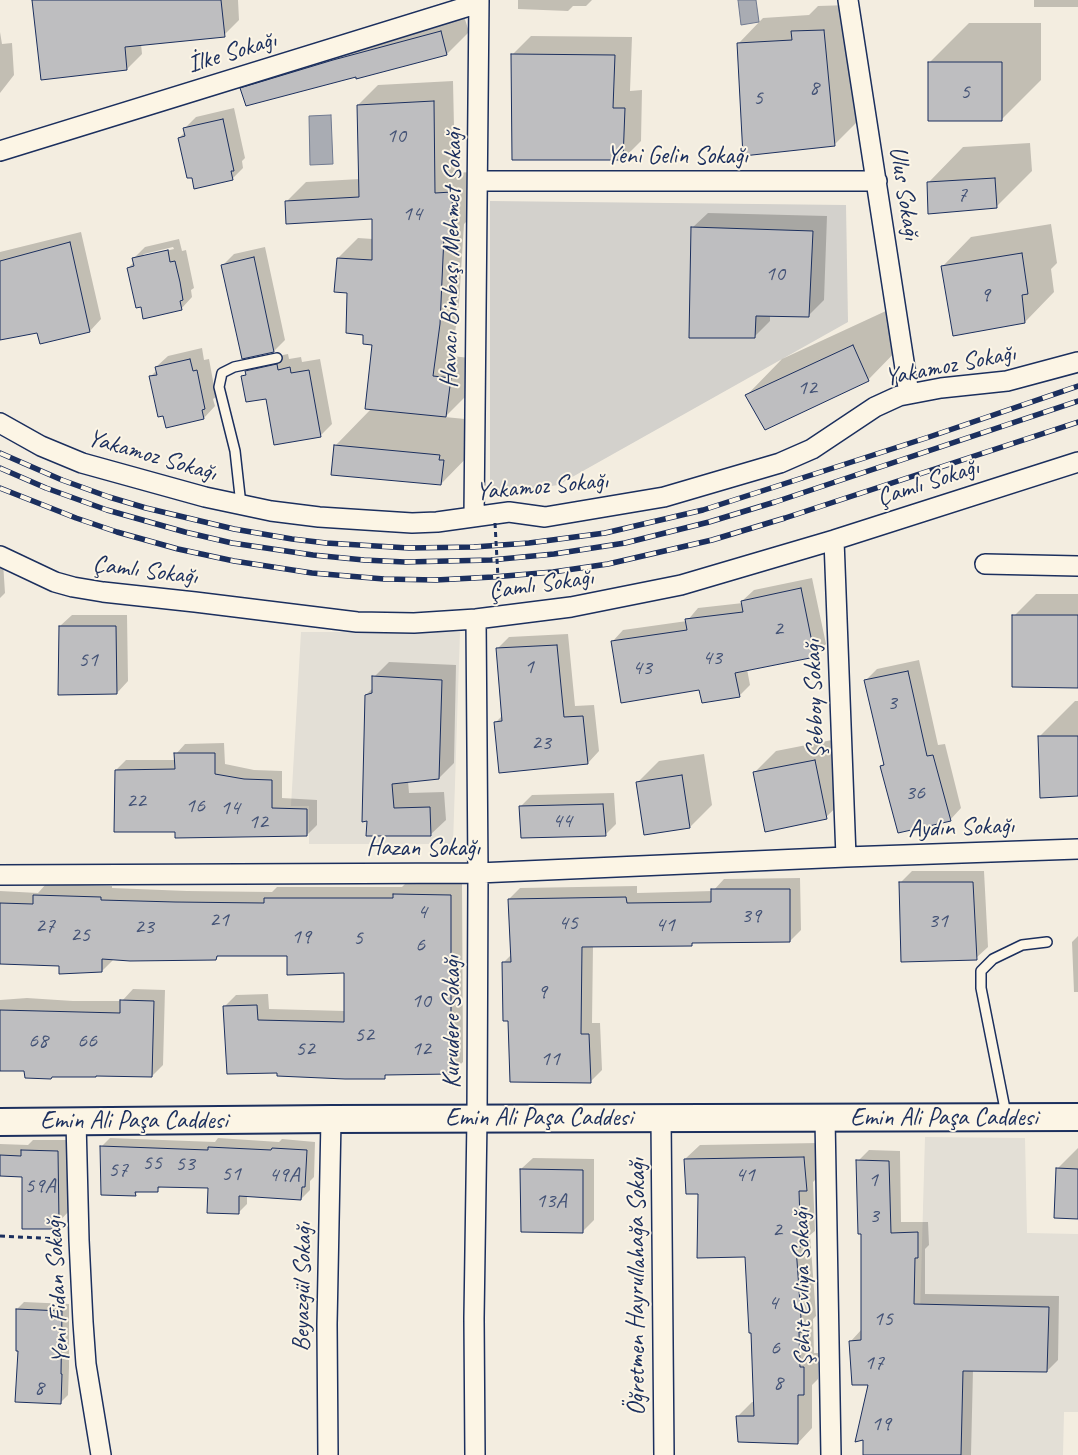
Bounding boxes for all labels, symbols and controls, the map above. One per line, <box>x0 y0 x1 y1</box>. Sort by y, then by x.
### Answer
street label: İlke Sokağı <box>184 25 280 81</box>
house number: 8 <box>809 75 819 101</box>
house number: 5 <box>960 79 970 105</box>
house number: 5 <box>753 85 763 111</box>
house number: 10 <box>386 123 406 149</box>
street label: Havacı Binbaşı Mehmet Sokağı <box>435 127 469 389</box>
street label: Yeni Gelin Sokağı <box>606 141 748 171</box>
street label: Ulus Sokağı <box>882 144 926 242</box>
house number: 7 <box>957 182 967 208</box>
house number: 14 <box>402 201 422 227</box>
house number: 10 <box>765 261 785 287</box>
house number: 9 <box>980 282 990 308</box>
street label: Yakamoz Sokağı <box>882 339 1018 393</box>
house number: 12 <box>797 375 817 401</box>
street label: Yakamoz Sokağı <box>84 423 220 489</box>
street label: Çamlı Sokağı <box>873 452 983 514</box>
street label: Yakamoz Sokağı <box>475 466 609 508</box>
street label: Çamlı Sokağı <box>91 550 199 592</box>
street label: Çamlı Sokağı <box>487 563 595 607</box>
house number: 2 <box>773 616 783 642</box>
street label: Şebboy Sokağı <box>798 639 832 759</box>
house number: 43 <box>702 645 722 671</box>
house number: 51 <box>78 647 98 673</box>
house number: 1 <box>524 654 534 680</box>
house number: 43 <box>632 655 652 681</box>
house number: 3 <box>887 690 897 716</box>
house number: 23 <box>531 730 551 756</box>
house number: 36 <box>905 780 925 806</box>
house number: 22 <box>126 788 146 814</box>
house number: 16 <box>185 793 205 819</box>
house number: 14 <box>220 795 240 821</box>
house number: 44 <box>552 808 572 834</box>
house number: 12 <box>248 809 268 835</box>
street label: Aydın Sokağı <box>907 811 1015 845</box>
street label: Hazan Sokağı <box>366 833 480 863</box>
house number: 4 <box>417 899 427 925</box>
house number: 39 <box>741 903 761 929</box>
house number: 21 <box>209 907 229 933</box>
house number: 31 <box>928 908 948 934</box>
house number: 45 <box>558 910 578 936</box>
house number: 41 <box>655 912 675 938</box>
house number: 27 <box>35 913 55 939</box>
house number: 23 <box>134 914 154 940</box>
house number: 25 <box>70 922 90 948</box>
house number: 19 <box>291 924 311 950</box>
house number: 5 <box>353 925 363 951</box>
house number: 6 <box>415 932 425 958</box>
street label: Kurudere Sokağı <box>437 956 467 1088</box>
house number: 9 <box>537 979 547 1005</box>
house number: 10 <box>411 988 431 1014</box>
house number: 52 <box>354 1022 374 1048</box>
house number: 68 <box>28 1028 48 1054</box>
house number: 66 <box>77 1028 97 1054</box>
house number: 52 <box>295 1036 315 1062</box>
house number: 12 <box>411 1036 431 1062</box>
house number: 11 <box>540 1046 560 1072</box>
street label: Emin Ali Paşa Caddesi <box>445 1103 633 1133</box>
street label: Emin Ali Paşa Caddesi <box>850 1103 1038 1133</box>
street label: Emin Ali Paşa Caddesi <box>40 1106 228 1136</box>
house number: 55 <box>142 1150 162 1176</box>
house number: 53 <box>175 1151 195 1177</box>
house number: 57 <box>108 1157 128 1183</box>
street label: Öğretmen Hayrullahağa Sokağı <box>622 1158 652 1416</box>
house number: 51 <box>221 1161 241 1187</box>
house number: 49A <box>269 1162 299 1188</box>
house number: 41 <box>735 1162 755 1188</box>
house number: 1 <box>868 1167 878 1193</box>
house number: 59A <box>25 1173 55 1199</box>
house number: 13A <box>536 1188 566 1214</box>
house number: 3 <box>869 1203 879 1229</box>
street label: Şehit Evliya Sokağı <box>787 1207 819 1367</box>
street label: Yeni Fidan Sokağı <box>39 1215 77 1365</box>
house number: 2 <box>772 1217 782 1243</box>
street label: Beyazgül Sokağı <box>287 1222 319 1352</box>
house number: 4 <box>768 1290 778 1316</box>
house number: 15 <box>873 1306 893 1332</box>
house number: 6 <box>770 1335 780 1361</box>
house number: 17 <box>864 1350 884 1376</box>
house number: 8 <box>773 1370 783 1396</box>
house number: 8 <box>34 1375 44 1401</box>
house number: 19 <box>871 1411 891 1437</box>

